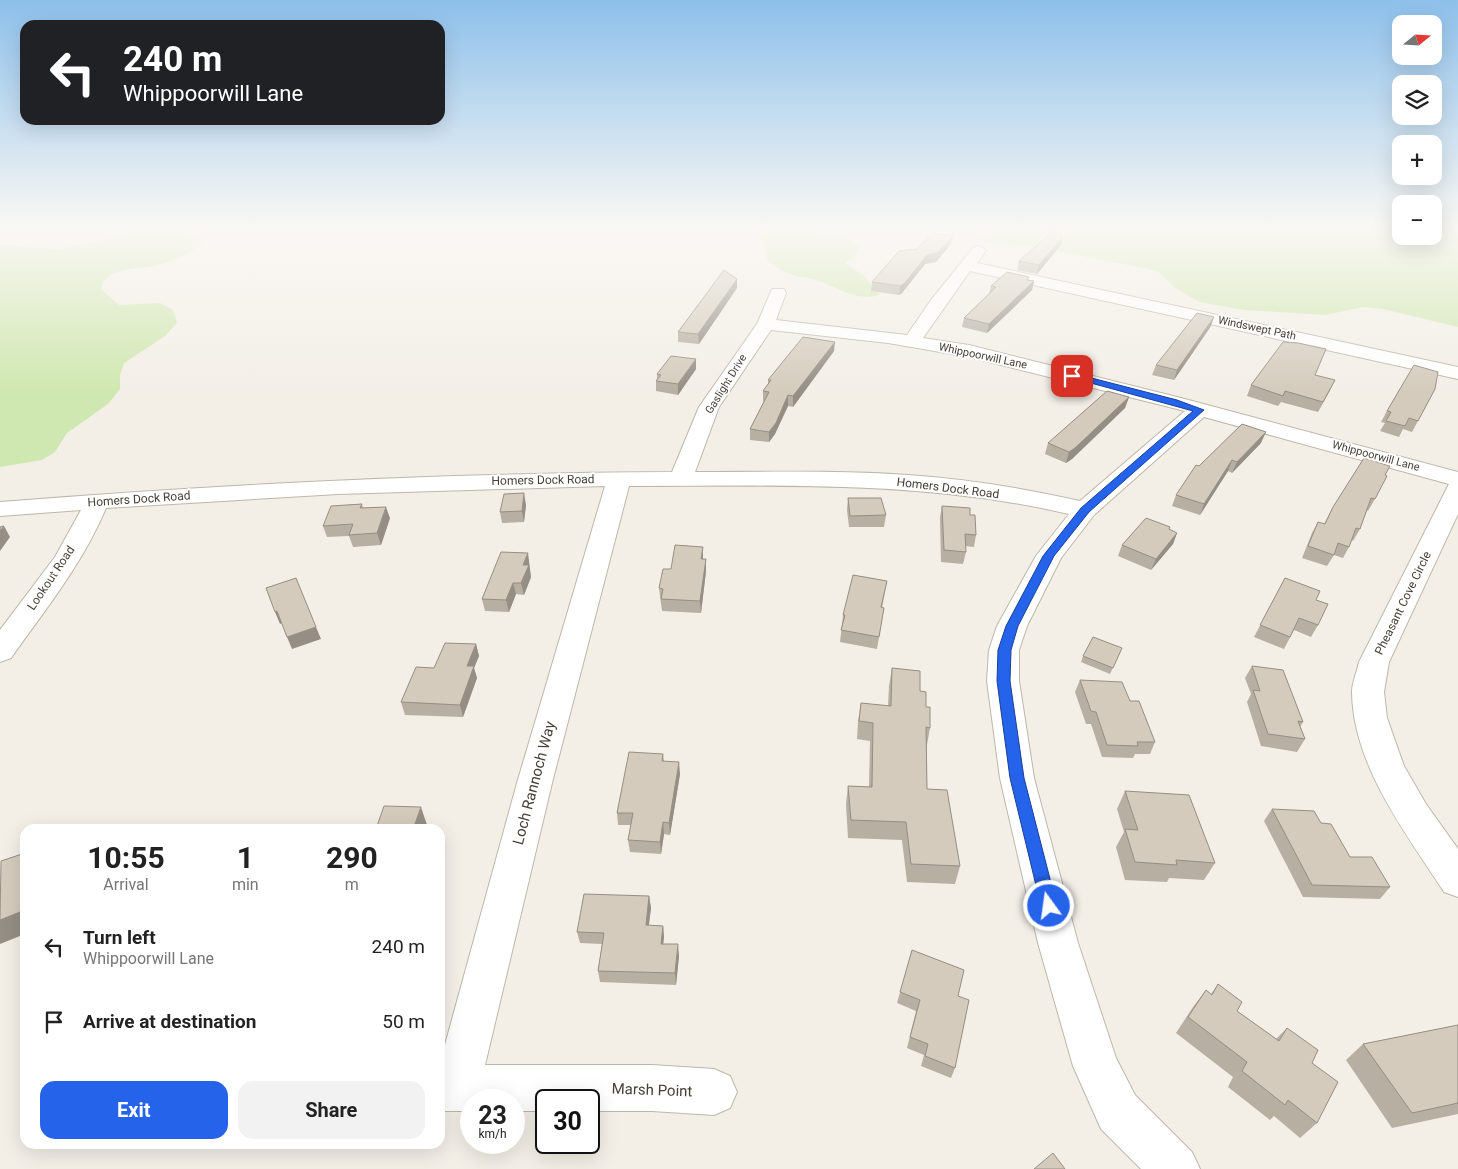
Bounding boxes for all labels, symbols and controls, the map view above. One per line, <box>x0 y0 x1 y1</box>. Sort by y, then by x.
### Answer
north arrow <box>1392 15 1442 65</box>
map controls <box>1392 15 1442 245</box>
text: 240 m <box>123 39 222 80</box>
icon: left <box>40 40 105 105</box>
button: layers <box>1392 75 1442 125</box>
text: Whippoorwill Lane <box>123 81 303 106</box>
button: + <box>1392 135 1442 185</box>
button: − <box>1392 195 1442 245</box>
street label: Windswept Path <box>1217 313 1297 343</box>
street label: Whippoorwill Lane <box>938 340 1029 372</box>
street label: Gaslight Drive <box>703 352 750 416</box>
pin <box>1051 355 1093 397</box>
icon: arrive <box>1058 362 1086 390</box>
street label: Whippoorwill Lane <box>1331 438 1421 474</box>
street label: Homers Dock Road <box>491 472 595 488</box>
street label: Homers Dock Road <box>896 475 1000 501</box>
street label: Homers Dock Road <box>87 488 191 510</box>
street label: Lookout Road <box>24 543 78 613</box>
street label: Pheasant Cove Circle <box>1372 549 1434 657</box>
street label: Loch Rannoch Way <box>509 719 559 847</box>
text: 10:55 <box>87 840 165 875</box>
text: 1 <box>237 840 254 875</box>
text: 290 <box>326 840 378 875</box>
text: Arrival <box>103 875 149 894</box>
text: min <box>232 875 259 894</box>
text: m <box>345 875 359 894</box>
position arrow <box>1022 879 1074 931</box>
text: Turn left <box>83 926 156 949</box>
icon: left <box>40 933 68 961</box>
text: 240 m <box>372 935 425 958</box>
text: Whippoorwill Lane <box>83 949 214 968</box>
icon: arrive <box>40 1008 68 1036</box>
text: Arrive at destination <box>83 1010 256 1033</box>
text: 50 m <box>382 1010 425 1033</box>
street label: Marsh Point <box>611 1080 693 1100</box>
button: Exit <box>40 1081 228 1139</box>
button: Share <box>238 1081 425 1139</box>
speed limit sign: 30 <box>535 1089 600 1154</box>
text: 23 <box>478 1101 507 1130</box>
text: km/h <box>478 1127 507 1141</box>

